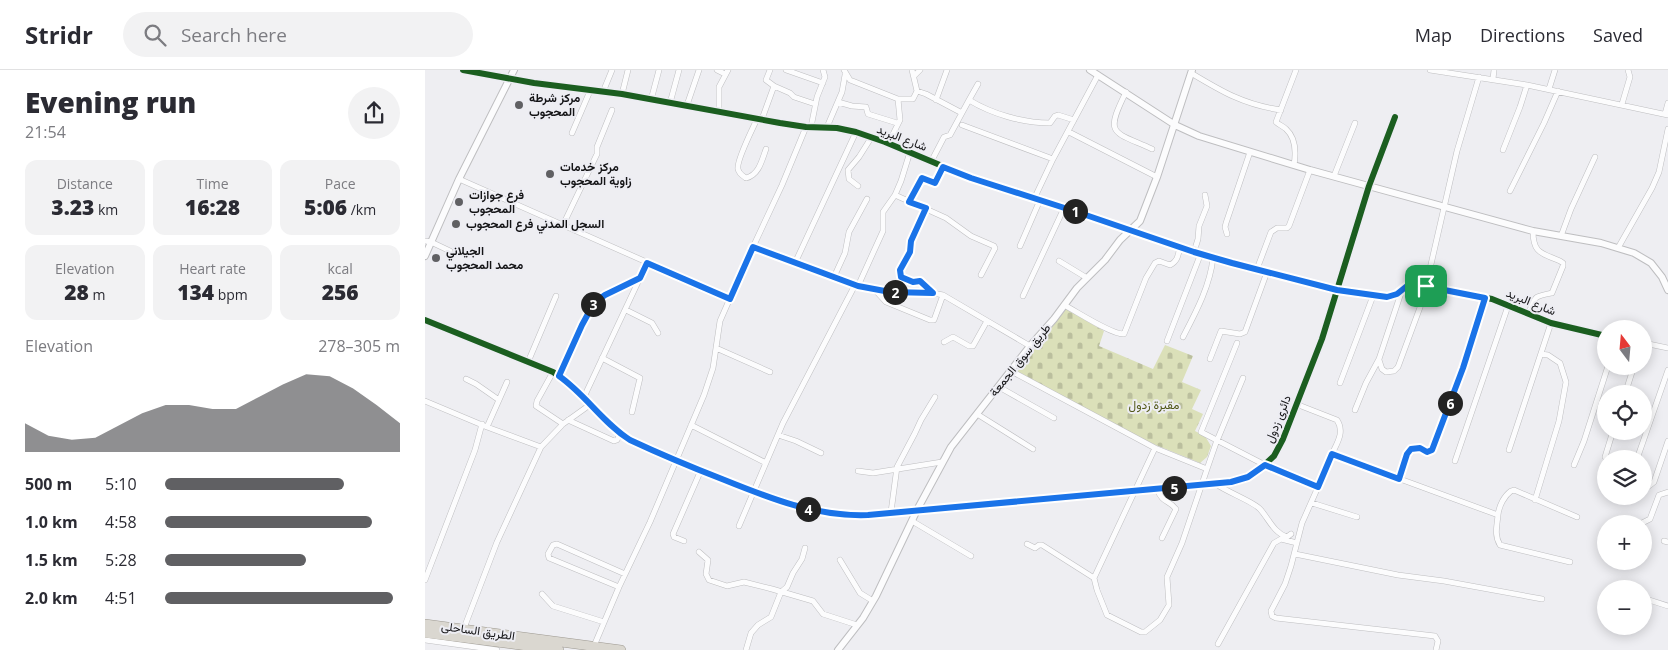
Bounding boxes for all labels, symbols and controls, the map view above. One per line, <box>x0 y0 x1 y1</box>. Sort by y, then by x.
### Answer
search box <box>123 12 473 57</box>
text: Stridr <box>25 18 93 51</box>
icon: search <box>141 21 169 49</box>
text: Search here <box>181 22 287 48</box>
text: Map <box>1415 23 1452 47</box>
text: Directions <box>1480 23 1565 47</box>
text: Saved <box>1593 23 1643 47</box>
text: Evening run <box>25 83 196 121</box>
button: share <box>348 87 400 139</box>
place label: مركز شرطة المحجوب <box>529 89 581 120</box>
marker: مركز شرطة المحجوب <box>513 99 525 111</box>
street label: شارع البريد <box>874 120 930 156</box>
text: 21:54 <box>25 121 66 143</box>
place label: مركز خدمات زاوية المحجوب <box>560 158 632 189</box>
marker: مركز خدمات زاوية المحجوب <box>544 168 556 180</box>
text: Distance <box>57 174 113 193</box>
text: Time <box>196 174 229 193</box>
text: Pace <box>325 174 356 193</box>
place label: فرع جوازات المحجوب <box>469 186 525 217</box>
text: 3.23 <box>51 193 94 221</box>
text: 16:28 <box>185 193 240 221</box>
text: 5:06 <box>304 193 347 221</box>
marker: فرع جوازات المحجوب <box>453 196 465 208</box>
pin: 1 <box>1063 198 1087 224</box>
text: km <box>94 200 118 219</box>
text: /km <box>347 200 376 219</box>
text: 1 <box>1071 202 1080 221</box>
place label: السجل المدني فرع المحجوب <box>466 215 604 234</box>
marker: السجل المدني فرع المحجوب <box>450 218 462 230</box>
place label: الجيلاني محمد المحجوب <box>446 242 524 273</box>
marker: الجيلاني محمد المحجوب <box>430 252 442 264</box>
text: Elevation <box>55 259 115 278</box>
text: Heart rate <box>179 259 246 278</box>
text: kcal <box>327 259 353 278</box>
pin <box>1405 265 1447 307</box>
icon: arrive <box>1412 272 1440 300</box>
text: 28 <box>64 278 89 306</box>
text: 134 <box>177 278 214 306</box>
text: 256 <box>322 278 359 306</box>
pin: 2 <box>883 280 907 304</box>
text: 2 <box>891 283 900 302</box>
street label: شارع البريد <box>1503 284 1559 320</box>
text: m <box>89 285 105 304</box>
text: bpm <box>214 285 248 304</box>
pin: 3 <box>581 292 605 316</box>
text: 3 <box>589 295 598 314</box>
street label: طريق سوق الجمعة <box>985 320 1054 400</box>
north arrow <box>1597 320 1653 375</box>
map controls <box>1597 320 1652 635</box>
text: Elevation <box>25 335 93 357</box>
text: 278–305 m <box>318 335 400 357</box>
button: locate <box>1597 385 1652 440</box>
pin: 6 <box>1437 390 1463 416</box>
street label: دائرى زدول <box>1260 392 1295 445</box>
text: 6 <box>1446 394 1455 413</box>
park label: مقبرة زدول <box>1129 396 1179 413</box>
button: layers <box>1597 450 1652 505</box>
text: 500 m <box>25 473 72 495</box>
text: 5:10 <box>105 473 137 495</box>
pin: 5 <box>1161 476 1187 500</box>
text: 5 <box>1170 479 1179 498</box>
pin: 4 <box>795 496 821 522</box>
text: 4 <box>804 500 813 519</box>
text: 1.0 km <box>25 511 78 533</box>
text: 4:58 <box>105 511 137 533</box>
button: + <box>1597 515 1652 570</box>
text: 1.5 km <box>25 549 78 571</box>
text: 5:28 <box>105 549 137 571</box>
button: − <box>1597 580 1652 635</box>
text: 2.0 km <box>25 587 78 609</box>
text: 4:51 <box>105 587 137 609</box>
street label: الطريق الساحلى <box>440 617 516 644</box>

